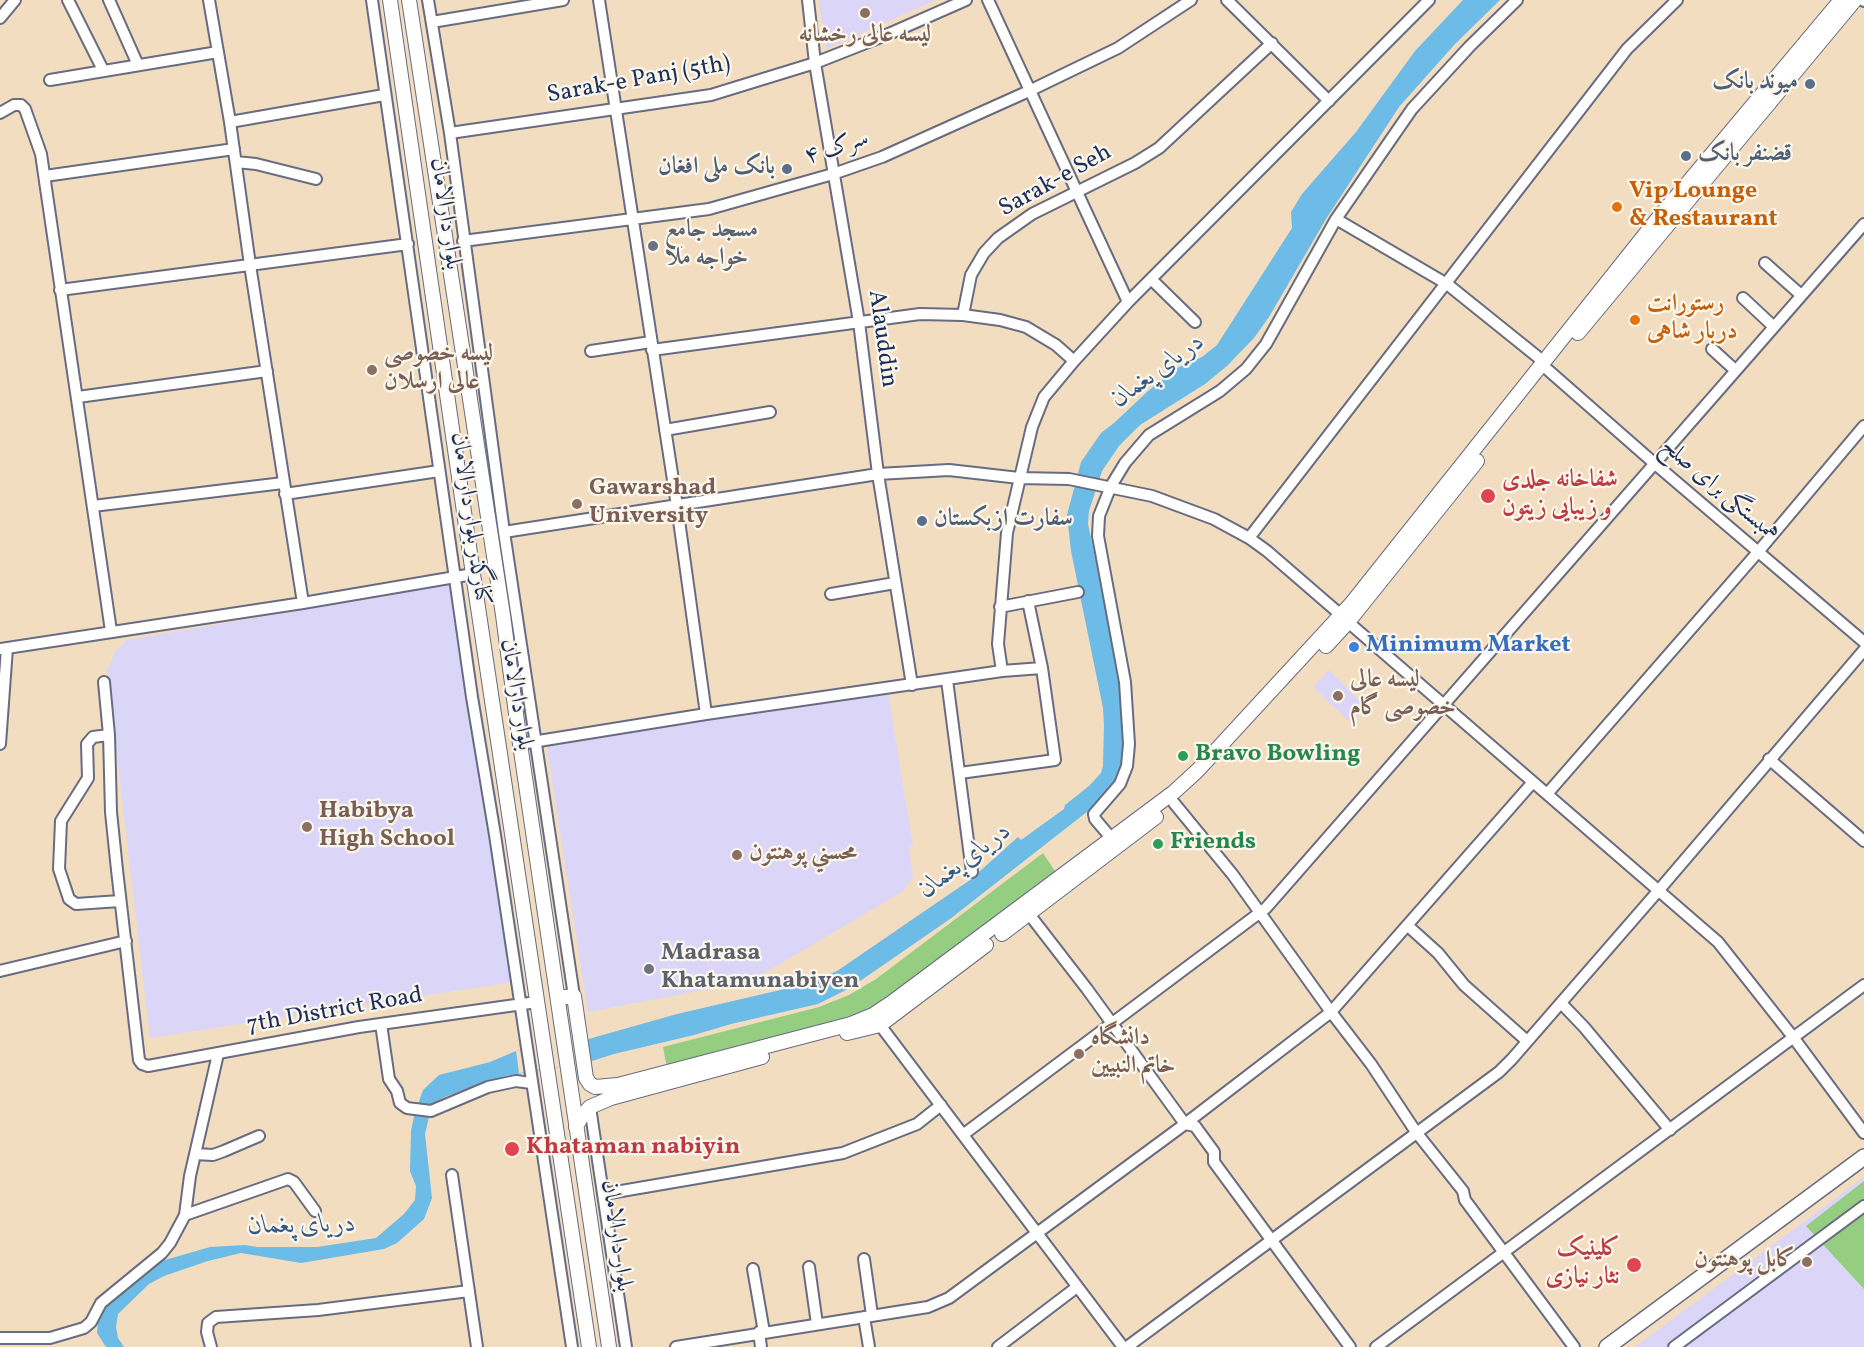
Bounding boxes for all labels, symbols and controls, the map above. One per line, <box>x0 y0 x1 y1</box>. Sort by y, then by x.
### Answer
marker: لیسه عالی رخشانه <box>858 6 872 20</box>
place label: لیسه عالی رخشانه <box>799 23 931 51</box>
street label: Sarak-e Panj (5th) <box>545 51 733 111</box>
place label: میوند بانک <box>1712 70 1798 98</box>
marker: میوند بانک <box>1803 77 1817 91</box>
street label: سرک ۴ <box>801 125 873 173</box>
street label: Sarak-e Seh <box>995 139 1117 225</box>
place label: قضنفر بانک <box>1698 142 1792 170</box>
marker: قضنفر بانک <box>1679 149 1693 163</box>
place label: بانک ملی افغان <box>658 155 775 183</box>
street label: بلوار دارالامان <box>422 156 466 272</box>
marker: بانک ملی افغان <box>780 162 794 176</box>
place label: Vip Lounge & Restaurant <box>1629 179 1778 235</box>
marker: Vip Lounge & Restaurant <box>1610 200 1624 214</box>
place label: مسجد جامع خواجه ملا <box>665 218 758 274</box>
marker: مسجد جامع خواجه ملا <box>646 239 660 253</box>
street label: Alauddin <box>860 288 902 390</box>
place label: رستورانت دربار شاهی <box>1647 292 1738 348</box>
marker: رستورانت دربار شاهی <box>1628 313 1642 327</box>
water label: دریای پغمان <box>1106 328 1212 416</box>
place label: لیسه خصوصی عالی ارسلان <box>384 342 493 398</box>
marker: لیسه خصوصی عالی ارسلان <box>365 363 379 377</box>
street label: کنارگذر بلوار دارالامان <box>443 431 495 607</box>
street label: همبستگی برای صلح <box>1654 433 1784 549</box>
place label: شفاخانه جلدی و زیبایی زیتون <box>1502 468 1618 524</box>
place label: Gawarshad University <box>589 476 716 532</box>
marker: شفاخانه جلدی و زیبایی زیتون <box>1479 487 1497 505</box>
marker: Gawarshad University <box>570 497 584 511</box>
place label: سفارت ازبکستان <box>934 507 1073 535</box>
marker: سفارت ازبکستان <box>915 514 929 528</box>
place label: Minimum Market <box>1366 633 1571 661</box>
street label: بلوار دارالامان <box>492 637 538 753</box>
marker: Minimum Market <box>1347 640 1361 654</box>
place label: لیسه عالی خصوصی گام <box>1350 668 1456 724</box>
marker: لیسه عالی خصوصی گام <box>1331 689 1345 703</box>
place label: Bravo Bowling <box>1195 742 1360 770</box>
marker: Bravo Bowling <box>1176 749 1190 763</box>
place label: Habibya High School <box>319 799 455 855</box>
water label: دریای پغمان <box>913 817 1019 907</box>
marker: Habibya High School <box>300 820 314 834</box>
place label: Friends <box>1170 830 1256 858</box>
marker: Friends <box>1151 837 1165 851</box>
place label: محسني پوهنتون <box>749 841 857 869</box>
marker: محسني پوهنتون <box>730 848 744 862</box>
place label: Madrasa Khatamunabiyen <box>661 941 859 997</box>
marker: Madrasa Khatamunabiyen <box>642 962 656 976</box>
street label: 7th District Road <box>245 982 425 1042</box>
place label: دانشگاه خاتم النبیین <box>1091 1026 1175 1082</box>
marker: دانشگاه خاتم النبیین <box>1072 1047 1086 1061</box>
place label: Khataman nabiyin <box>526 1135 740 1163</box>
marker: Khataman nabiyin <box>503 1140 521 1158</box>
street label: بلوار دارالامان <box>593 1178 637 1294</box>
water label: دریای پغمان <box>248 1210 356 1244</box>
place label: کلینیک نثار نیازی <box>1546 1237 1620 1293</box>
place label: کابل پوهنتون <box>1694 1248 1795 1276</box>
marker: کابل پوهنتون <box>1800 1255 1814 1269</box>
marker: کلینیک نثار نیازی <box>1625 1256 1643 1274</box>

